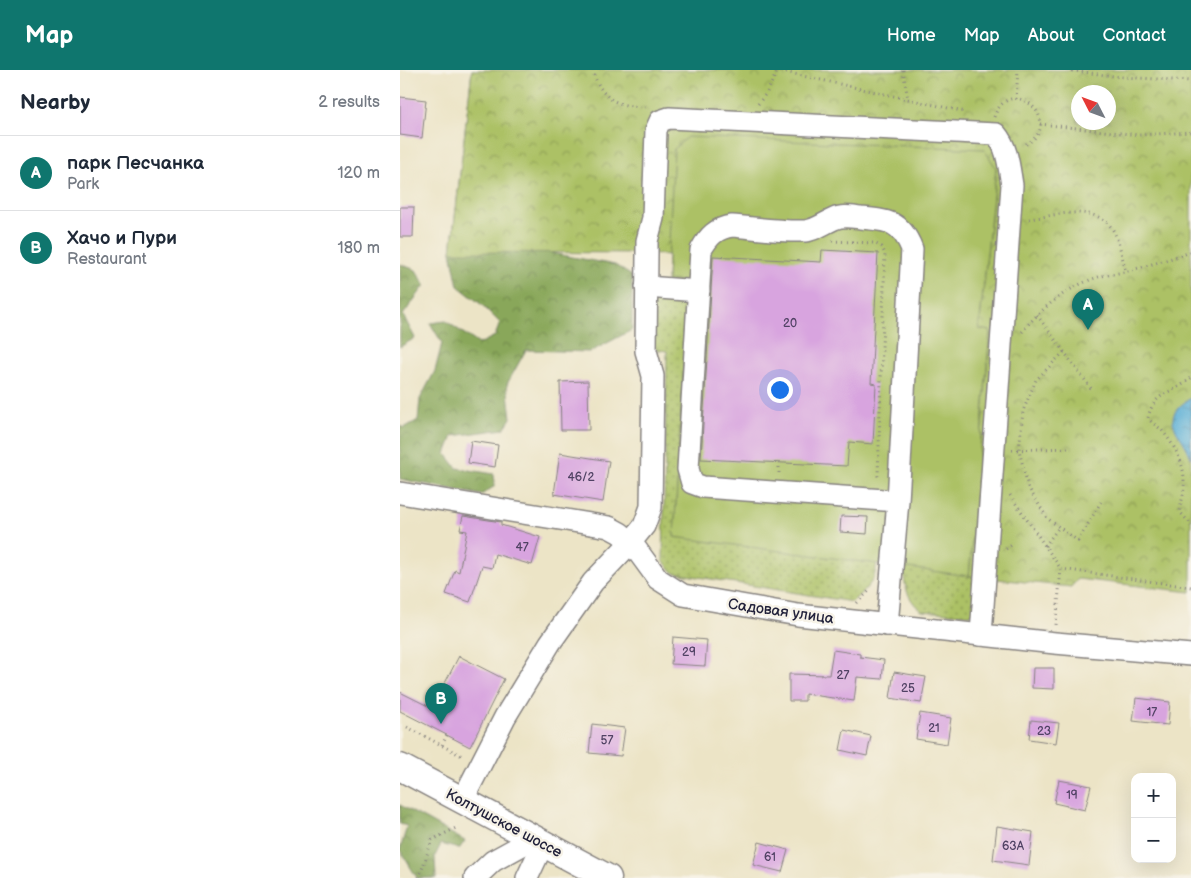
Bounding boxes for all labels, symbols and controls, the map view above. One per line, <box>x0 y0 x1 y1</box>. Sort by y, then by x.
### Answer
text: Map <box>25 21 73 50</box>
text: Home <box>887 25 936 46</box>
text: Map <box>964 25 1000 46</box>
text: About <box>1028 25 1075 46</box>
text: Contact <box>1103 25 1166 46</box>
north arrow <box>1071 85 1116 130</box>
text: Nearby <box>20 90 90 115</box>
text: 2 results <box>318 93 380 112</box>
text: парк Песчанка <box>67 152 204 175</box>
text: A <box>31 164 41 183</box>
text: 120 m <box>337 164 380 183</box>
text: Park <box>67 175 99 194</box>
text: Хачо и Пури <box>67 227 177 250</box>
text: B <box>30 239 42 258</box>
text: 180 m <box>338 239 380 258</box>
text: Restaurant <box>67 250 147 269</box>
pin: A <box>1072 289 1104 330</box>
house number: 20 <box>783 316 797 331</box>
your location <box>767 377 793 403</box>
house number: 46/2 <box>567 470 595 485</box>
house number: 47 <box>515 540 529 555</box>
street label: Садовая улица <box>727 595 835 628</box>
house number: 29 <box>682 645 696 660</box>
house number: 27 <box>837 668 850 683</box>
house number: 25 <box>901 681 915 696</box>
pin: B <box>425 683 457 724</box>
house number: 17 <box>1147 705 1157 720</box>
house number: 21 <box>928 721 940 736</box>
house number: 23 <box>1037 724 1051 739</box>
house number: 57 <box>601 733 613 748</box>
map controls <box>1131 773 1176 863</box>
button: + <box>1131 773 1176 818</box>
street label: Колтушское шоссе <box>442 785 565 862</box>
house number: 19 <box>1066 788 1078 803</box>
button: − <box>1131 818 1176 863</box>
house number: 63А <box>1002 839 1025 854</box>
house number: 61 <box>764 850 776 865</box>

